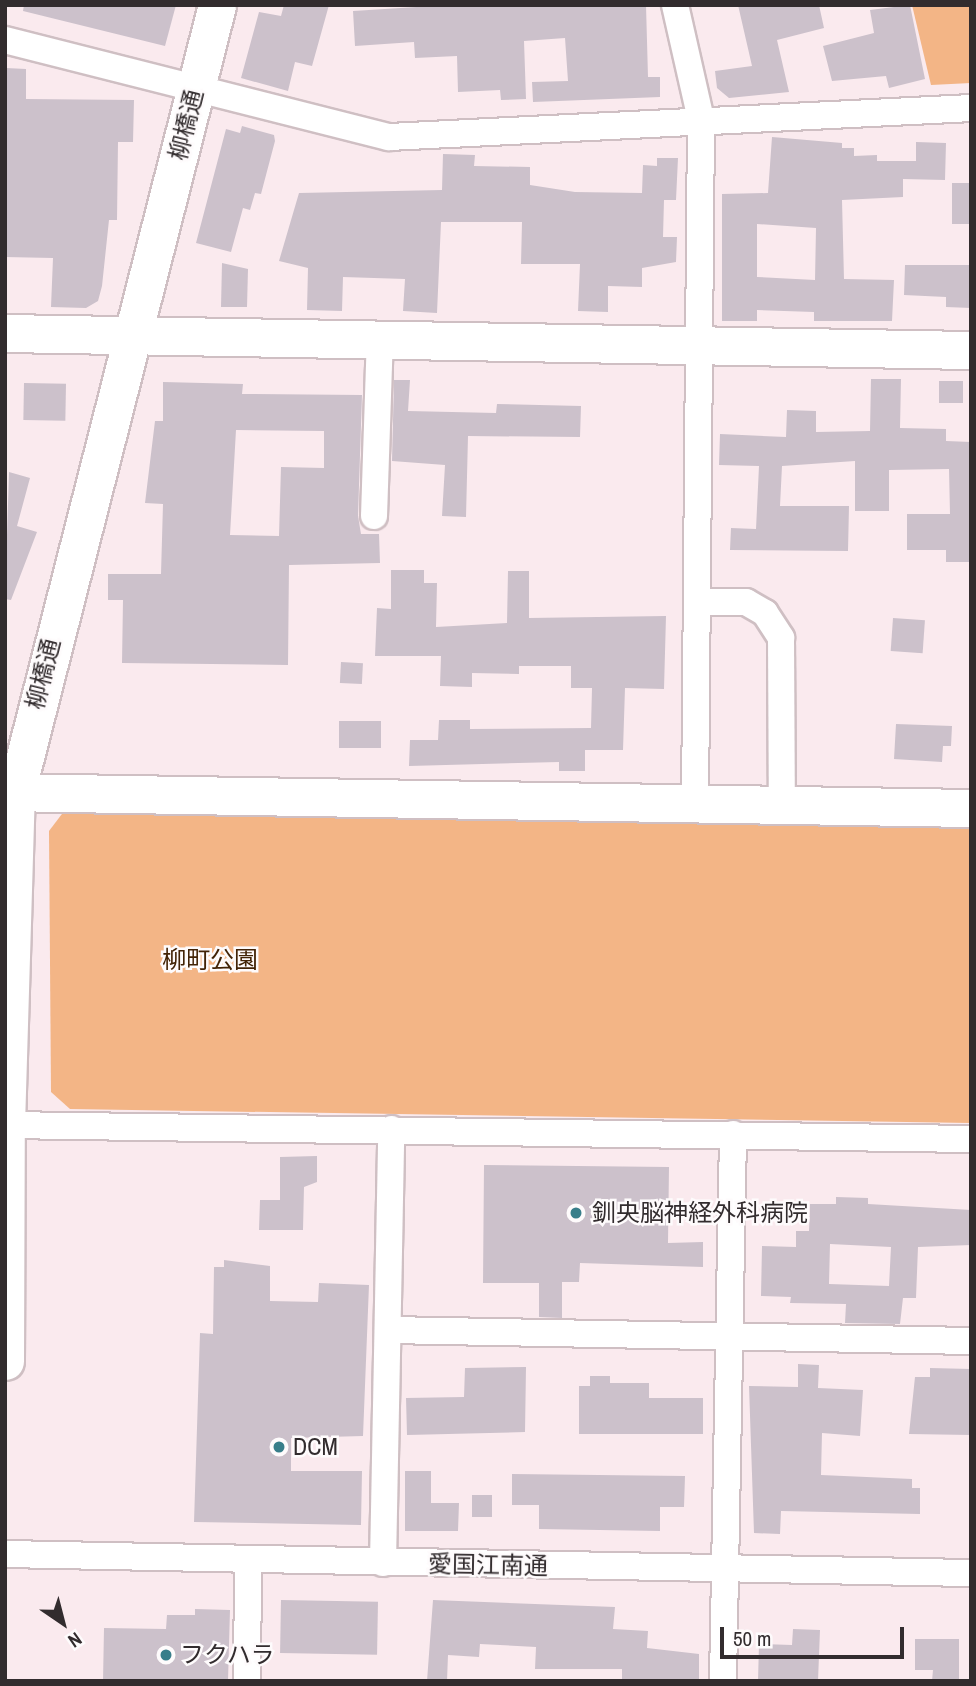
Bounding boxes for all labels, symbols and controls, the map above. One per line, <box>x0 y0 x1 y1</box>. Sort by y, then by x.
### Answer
street label: 柳橋通 <box>163 87 209 163</box>
street label: 柳橋通 <box>20 636 66 712</box>
park label: 柳町公園 <box>162 946 258 974</box>
place label: 釧央脳神経外科病院 <box>592 1199 808 1227</box>
marker: 釧央脳神経外科病院 <box>566 1203 586 1223</box>
place label: DCM <box>293 1433 338 1461</box>
marker: DCM <box>271 1439 287 1455</box>
street label: 愛国江南通 <box>428 1550 548 1580</box>
north arrow <box>28 1588 98 1658</box>
scale bar <box>724 1612 908 1656</box>
text: 50 m <box>733 1624 771 1653</box>
text: N <box>63 1626 87 1654</box>
place label: フクハラ <box>180 1641 276 1669</box>
marker: フクハラ <box>158 1647 174 1663</box>

